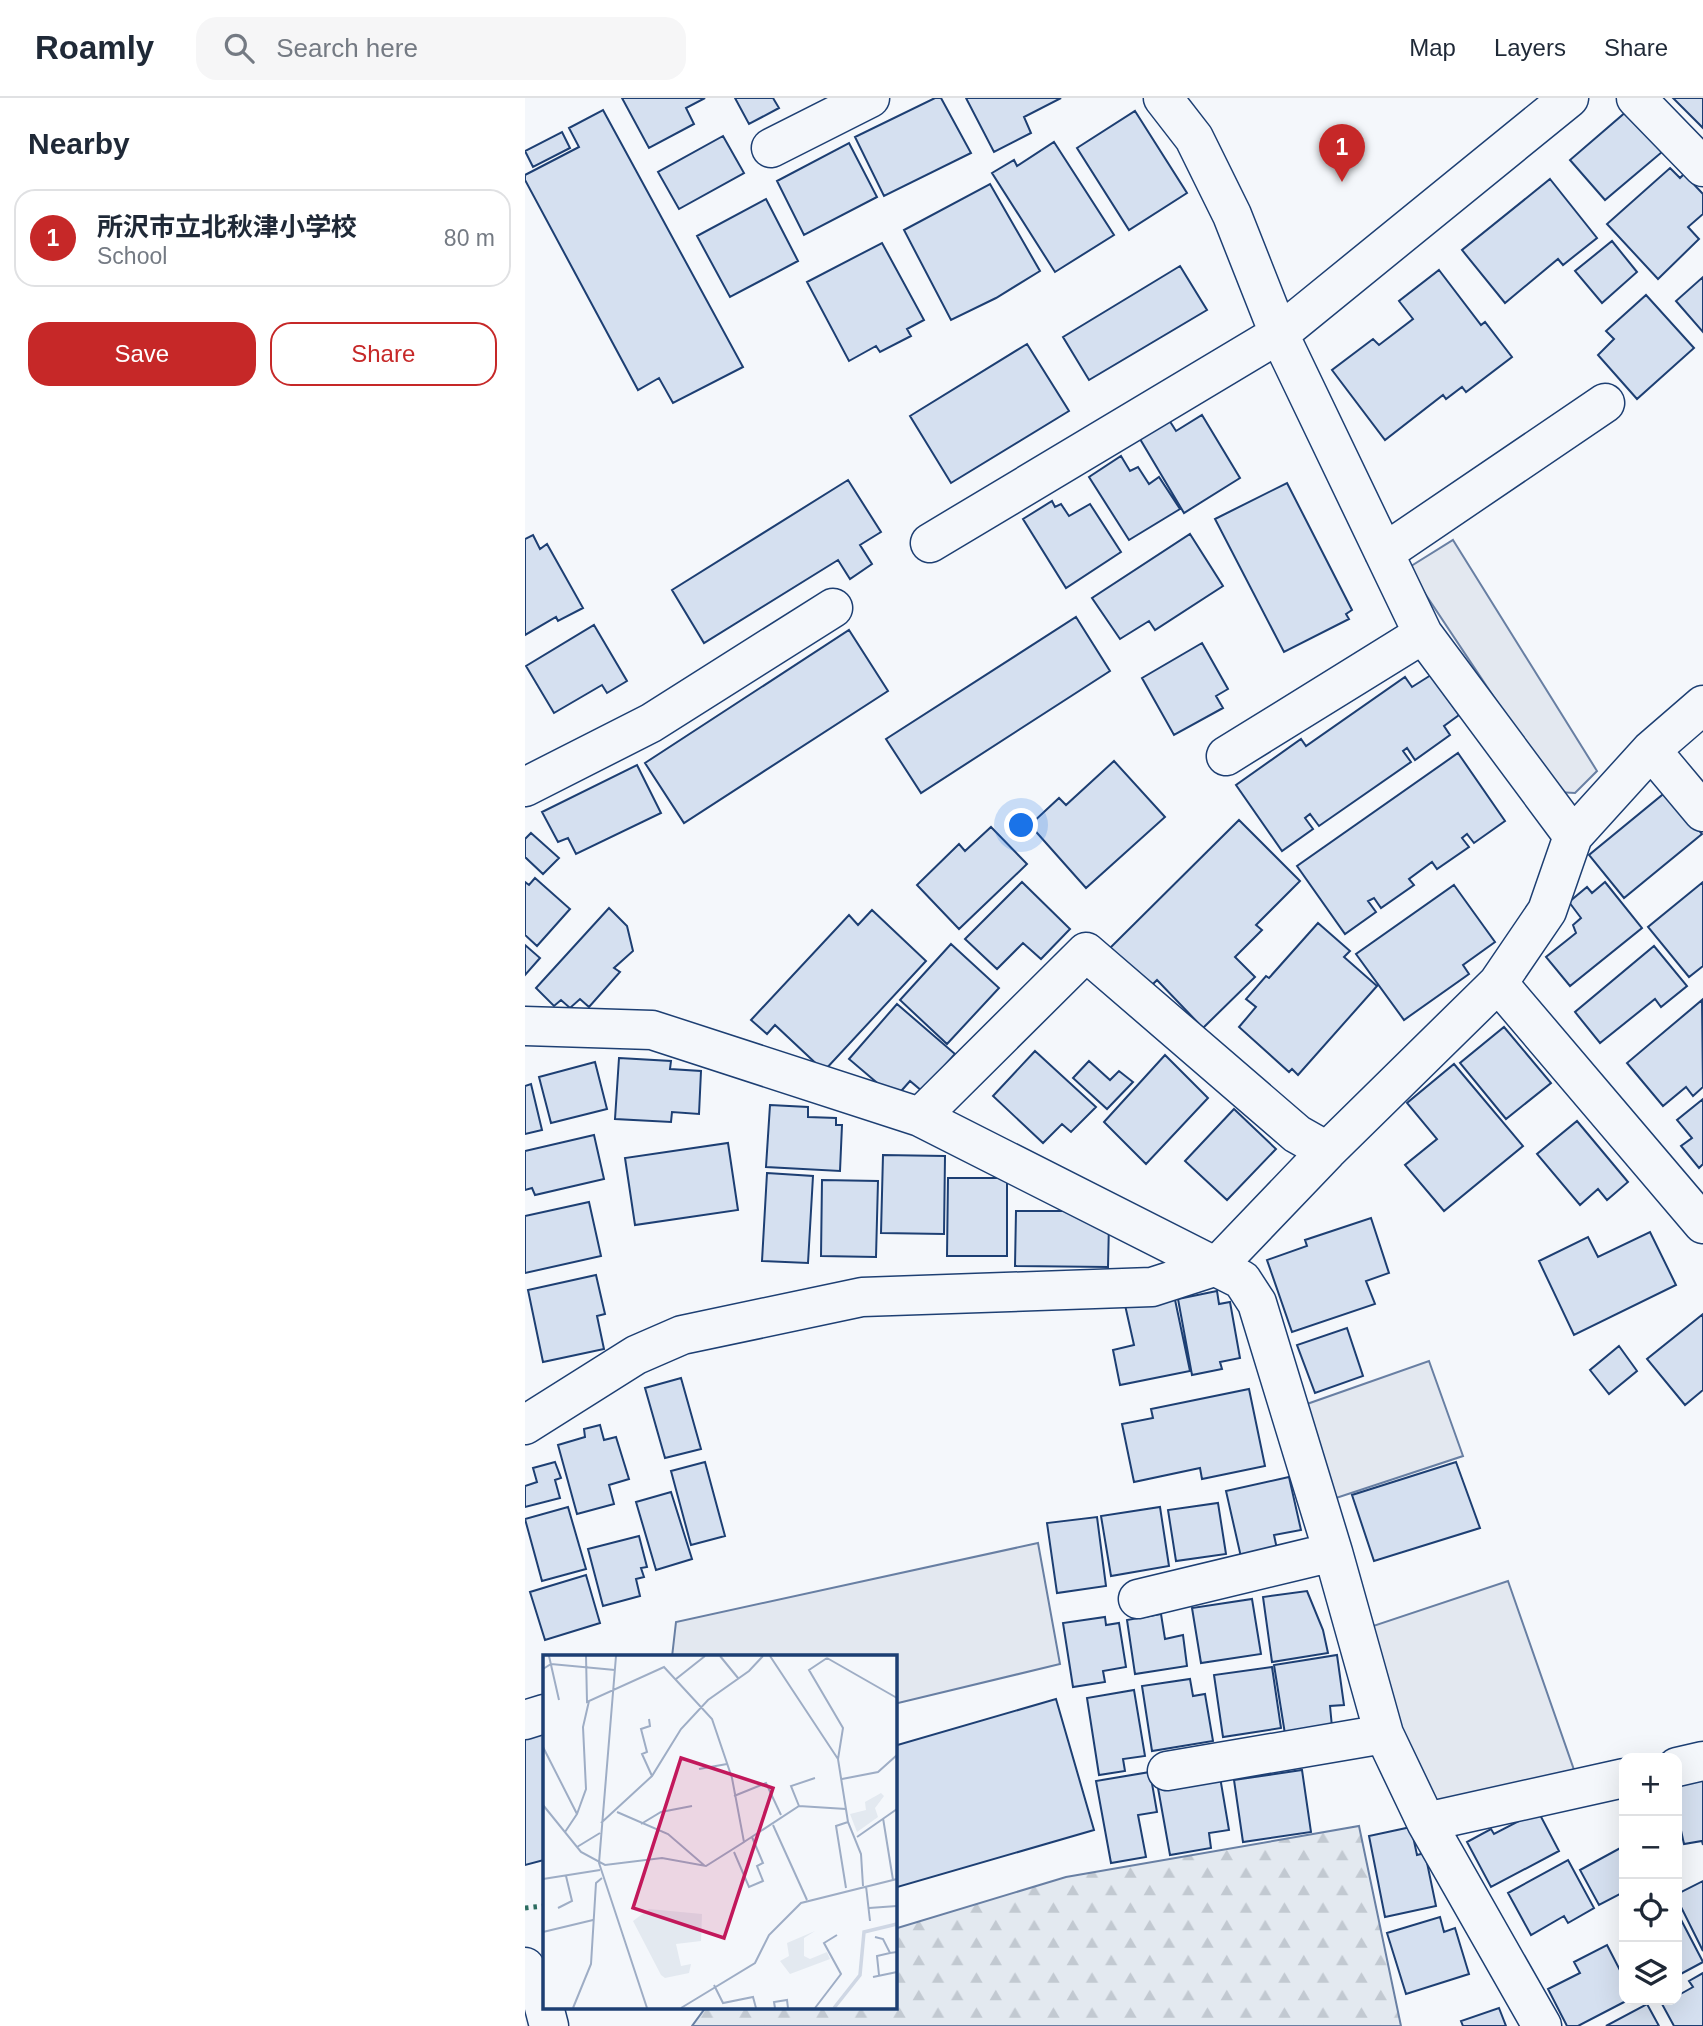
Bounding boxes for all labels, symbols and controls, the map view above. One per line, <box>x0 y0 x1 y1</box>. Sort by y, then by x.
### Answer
search box <box>196 17 686 80</box>
text: Roamly <box>35 29 154 66</box>
icon: search <box>220 29 258 67</box>
text: Search here <box>276 33 418 63</box>
text: Map <box>1409 34 1456 61</box>
text: Layers <box>1494 34 1566 61</box>
text: Share <box>1604 34 1668 61</box>
pin: 1 <box>1319 124 1365 182</box>
text: Nearby <box>28 127 130 160</box>
text: 所沢市立北秋津小学校 <box>97 212 357 242</box>
text: 1 <box>47 225 59 251</box>
text: 80 m <box>444 225 495 251</box>
text: School <box>97 243 167 269</box>
button: Save <box>28 322 256 386</box>
button: Share <box>270 322 497 386</box>
your location <box>1004 808 1038 842</box>
inset map <box>543 1655 896 2008</box>
map controls <box>1619 1753 1682 2005</box>
button: + <box>1619 1753 1682 1816</box>
button: − <box>1619 1816 1682 1879</box>
button: locate <box>1619 1879 1682 1942</box>
button: layers <box>1619 1942 1682 2005</box>

